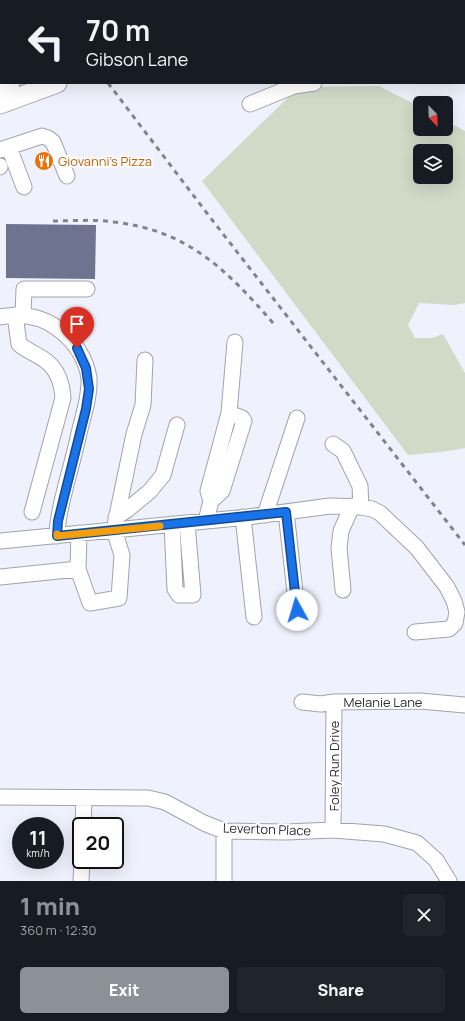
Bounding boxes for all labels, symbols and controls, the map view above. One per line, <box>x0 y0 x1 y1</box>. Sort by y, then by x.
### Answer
text: 70 m <box>86 11 150 49</box>
icon: left <box>20 16 72 68</box>
text: Gibson Lane <box>86 47 188 71</box>
north arrow <box>413 96 453 136</box>
map controls <box>413 96 453 184</box>
button: layers <box>413 144 453 184</box>
restaurant icon: Giovanni's Pizza <box>33 150 55 172</box>
place label: Giovanni's Pizza <box>58 152 152 170</box>
pin <box>60 307 94 348</box>
icon: arrive <box>66 313 88 335</box>
position arrow <box>276 589 318 631</box>
street label: Melanie Lane <box>344 693 423 711</box>
street label: Foley Run Drive <box>325 720 343 811</box>
speed limit sign: 20 <box>72 817 124 869</box>
street label: Leverton Place <box>223 818 312 840</box>
text: 11 <box>29 824 47 851</box>
text: km/h <box>26 846 50 860</box>
text: 1 min <box>20 889 80 922</box>
button: close <box>403 894 445 936</box>
text: 360 m · 12:30 <box>20 921 96 939</box>
button: Exit <box>20 967 229 1013</box>
button: Share <box>237 967 445 1013</box>

